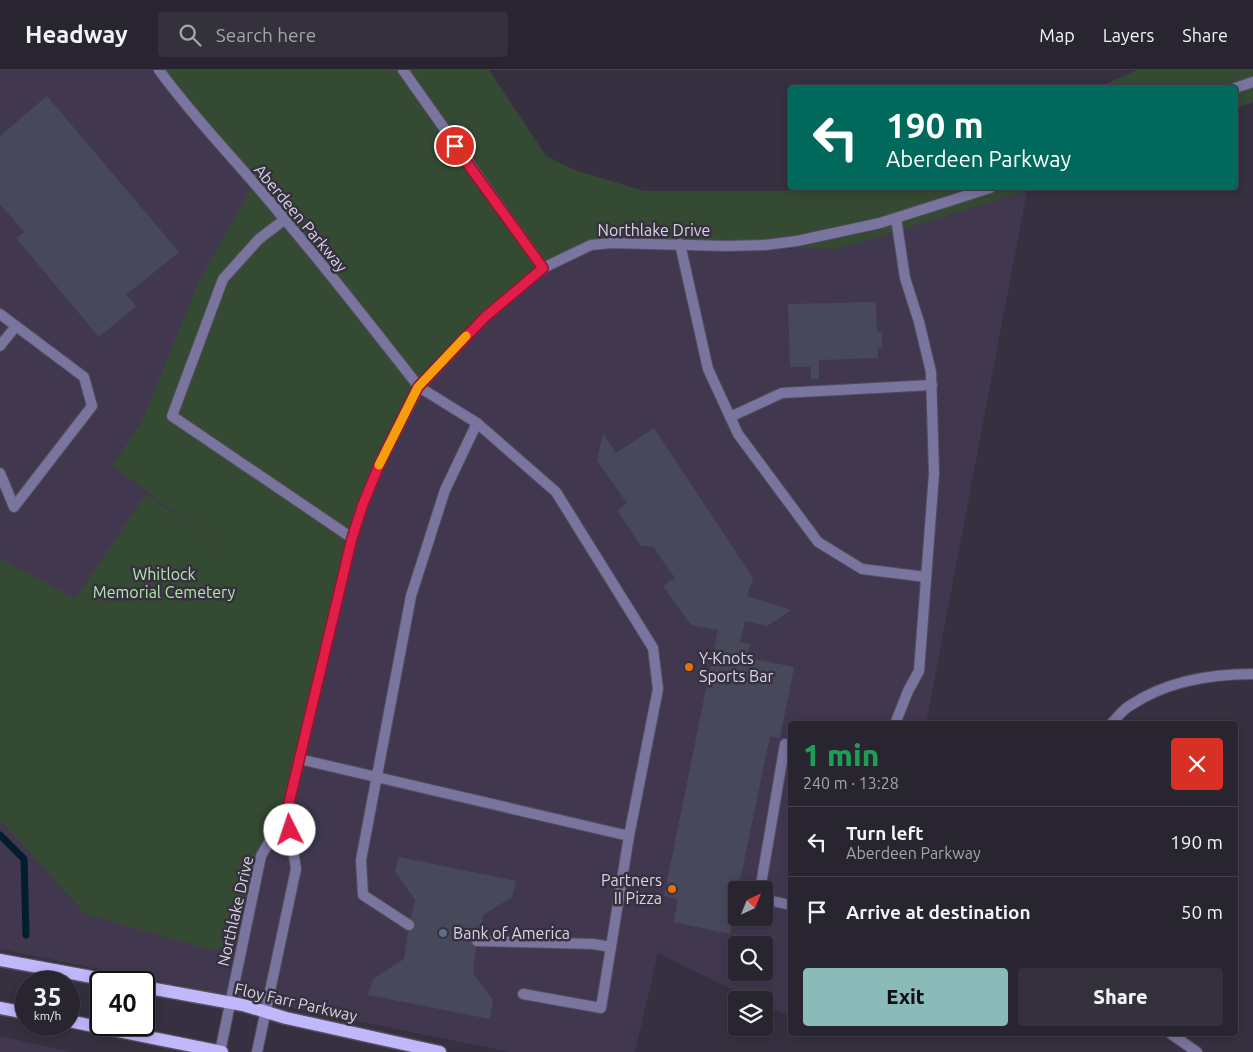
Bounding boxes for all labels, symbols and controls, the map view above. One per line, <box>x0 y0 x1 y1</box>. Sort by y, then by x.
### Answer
search box <box>158 12 508 57</box>
text: Headway <box>25 21 128 48</box>
icon: search <box>176 21 204 49</box>
text: Search here <box>216 24 316 46</box>
text: Map <box>1039 25 1075 45</box>
text: Layers <box>1103 25 1154 45</box>
text: Share <box>1182 25 1228 45</box>
icon: left <box>803 105 868 170</box>
text: 190 m <box>886 105 984 145</box>
pin <box>434 125 476 167</box>
icon: arrive <box>441 132 469 160</box>
text: Aberdeen Parkway <box>886 146 1071 171</box>
street label: Aberdeen Parkway <box>251 161 351 276</box>
street label: Northlake Drive <box>598 221 710 239</box>
park label: Whitlock Memorial Cemetery <box>93 565 235 601</box>
place label: Y-Knots Sports Bar <box>699 649 774 685</box>
marker: Y-Knots Sports Bar <box>683 661 695 673</box>
text: 1 min <box>803 738 879 772</box>
button: close <box>1171 738 1223 790</box>
text: 240 m · 13:28 <box>803 774 899 792</box>
position arrow <box>263 803 315 855</box>
text: Turn left <box>846 822 924 844</box>
icon: left <box>803 828 831 856</box>
text: 190 m <box>1170 831 1223 853</box>
text: Aberdeen Parkway <box>846 844 981 862</box>
street label: Northlake Drive <box>214 854 256 968</box>
place label: Partners II Pizza <box>601 871 662 907</box>
north arrow <box>728 881 772 926</box>
map controls <box>728 881 773 1036</box>
marker: Partners II Pizza <box>666 883 678 895</box>
icon: arrive <box>803 898 831 926</box>
text: Arrive at destination <box>846 901 1031 923</box>
text: 50 m <box>1181 901 1223 923</box>
place label: Bank of America <box>453 924 570 942</box>
marker: Bank of America <box>437 927 449 939</box>
button: search <box>728 936 773 981</box>
button: Exit <box>803 968 1008 1026</box>
button: Share <box>1018 968 1223 1026</box>
speed limit sign: 40 <box>90 971 155 1036</box>
street label: Floy Farr Parkway <box>233 979 359 1025</box>
text: 35 <box>33 983 62 1011</box>
button: layers <box>728 991 773 1036</box>
text: km/h <box>34 1009 61 1022</box>

